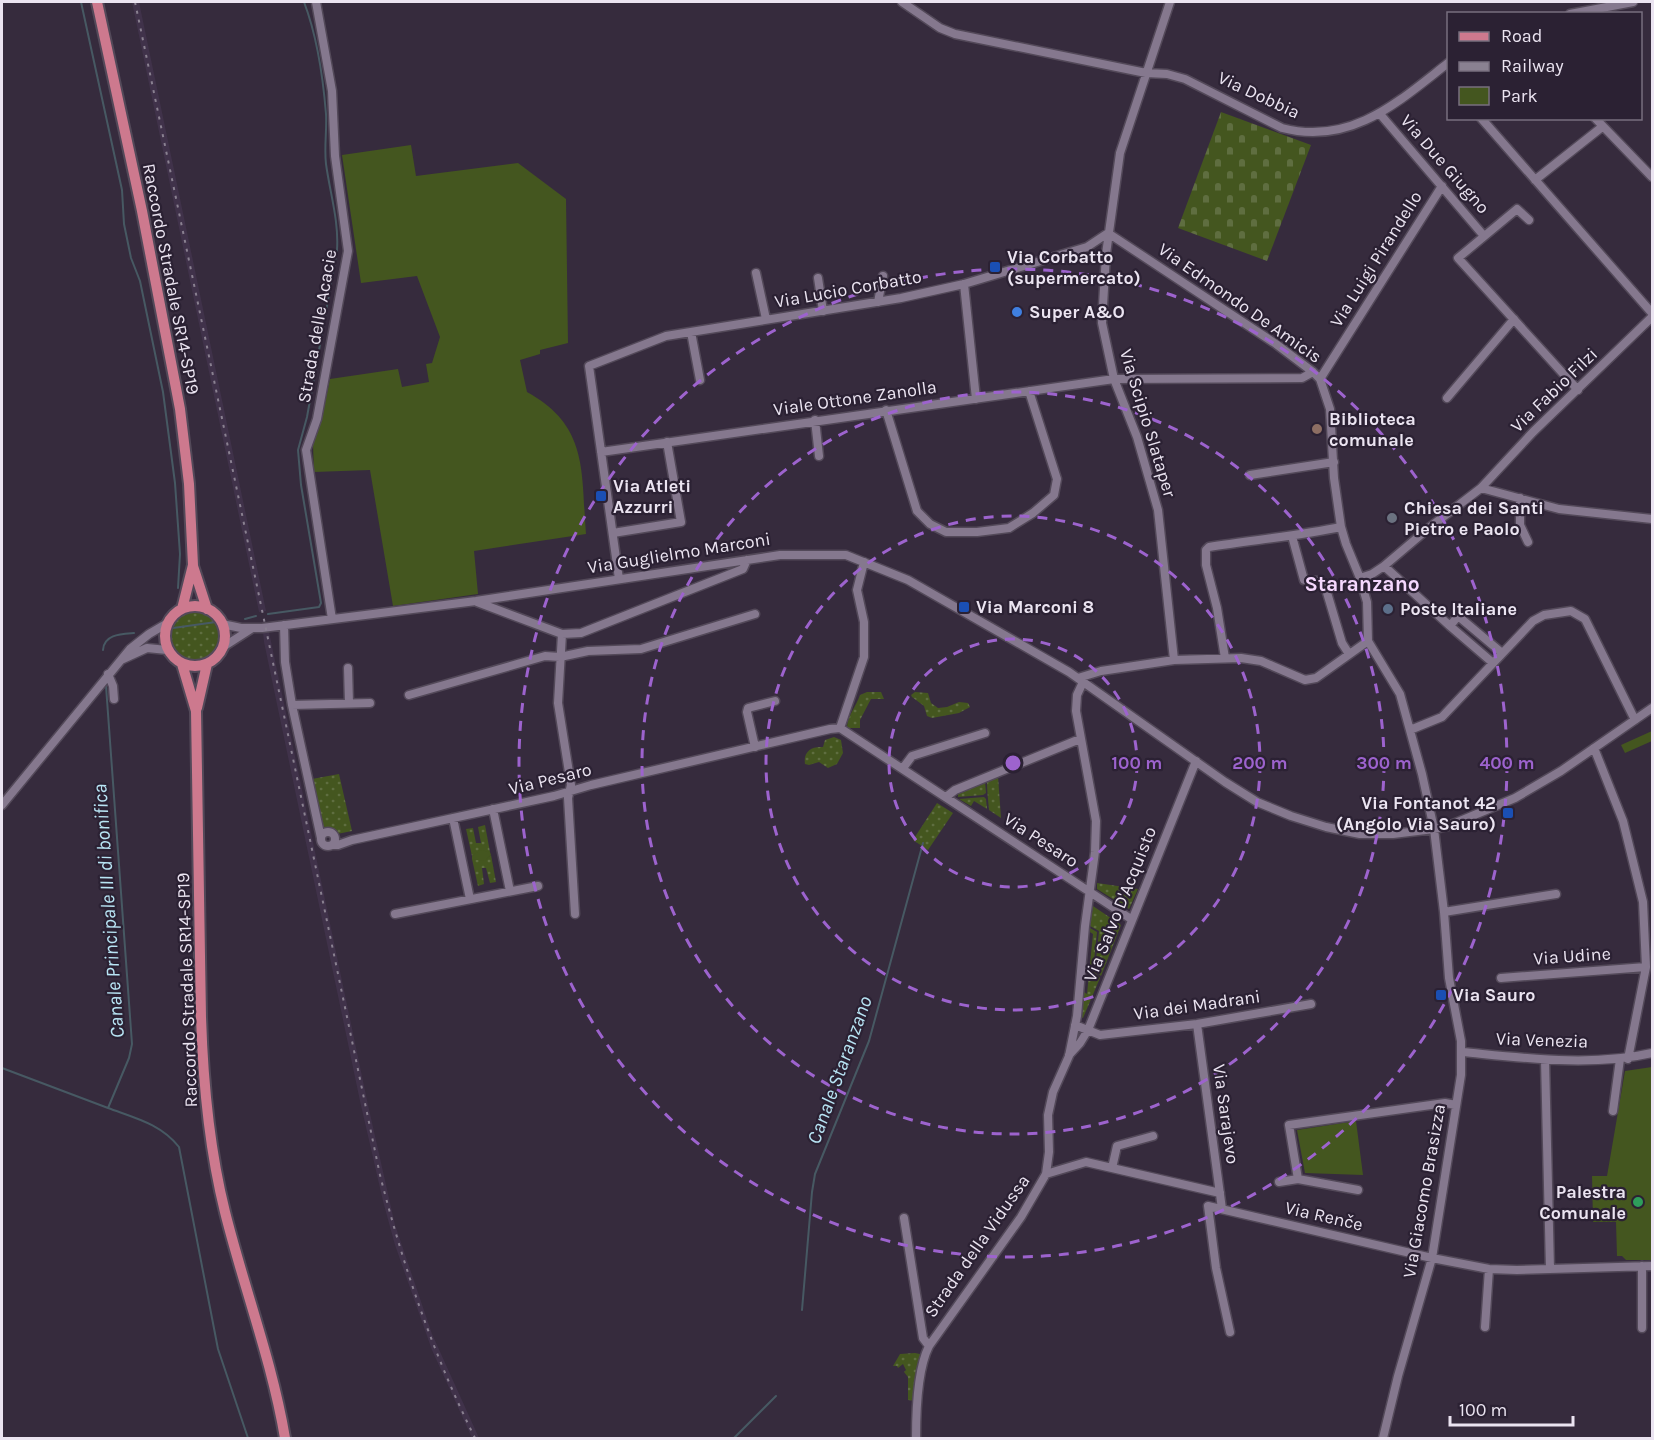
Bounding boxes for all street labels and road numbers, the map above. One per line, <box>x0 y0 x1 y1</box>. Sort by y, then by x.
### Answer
street label: Via Dobbia <box>1214 66 1304 124</box>
street label: Via Due Giugno <box>1396 110 1494 218</box>
street label: Raccordo Stradale SR14-SP19 <box>138 161 204 397</box>
street label: Via Luigi Pirandello <box>1325 187 1427 331</box>
street label: Via Edmondo De Amicis <box>1154 238 1326 368</box>
street label: Strada delle Acacie <box>293 247 341 405</box>
street label: Via Lucio Corbatto <box>773 265 923 313</box>
street label: Via Fabio Filzi <box>1506 343 1602 437</box>
street label: Via Scipio Slataper <box>1115 346 1181 500</box>
street label: Viale Ottone Zanolla <box>772 376 938 420</box>
street label: Via Guglielmo Marconi <box>586 528 772 578</box>
street label: Via Pesaro <box>506 758 594 800</box>
street label: Via Pesaro <box>1000 808 1082 872</box>
street label: Via Salvo D'Acquisto <box>1079 823 1161 985</box>
street label: Raccordo Stradale SR14-SP19 <box>172 872 202 1108</box>
street label: Via Udine <box>1533 942 1611 970</box>
street label: Via dei Madrani <box>1132 985 1262 1025</box>
street label: Via Venezia <box>1495 1027 1589 1053</box>
street label: Via Sarajevo <box>1208 1063 1244 1165</box>
street label: Via Giacomo Brasizza <box>1398 1102 1450 1280</box>
street label: Strada della Vidussa <box>920 1170 1034 1322</box>
street label: Via Renče <box>1283 1196 1365 1236</box>

